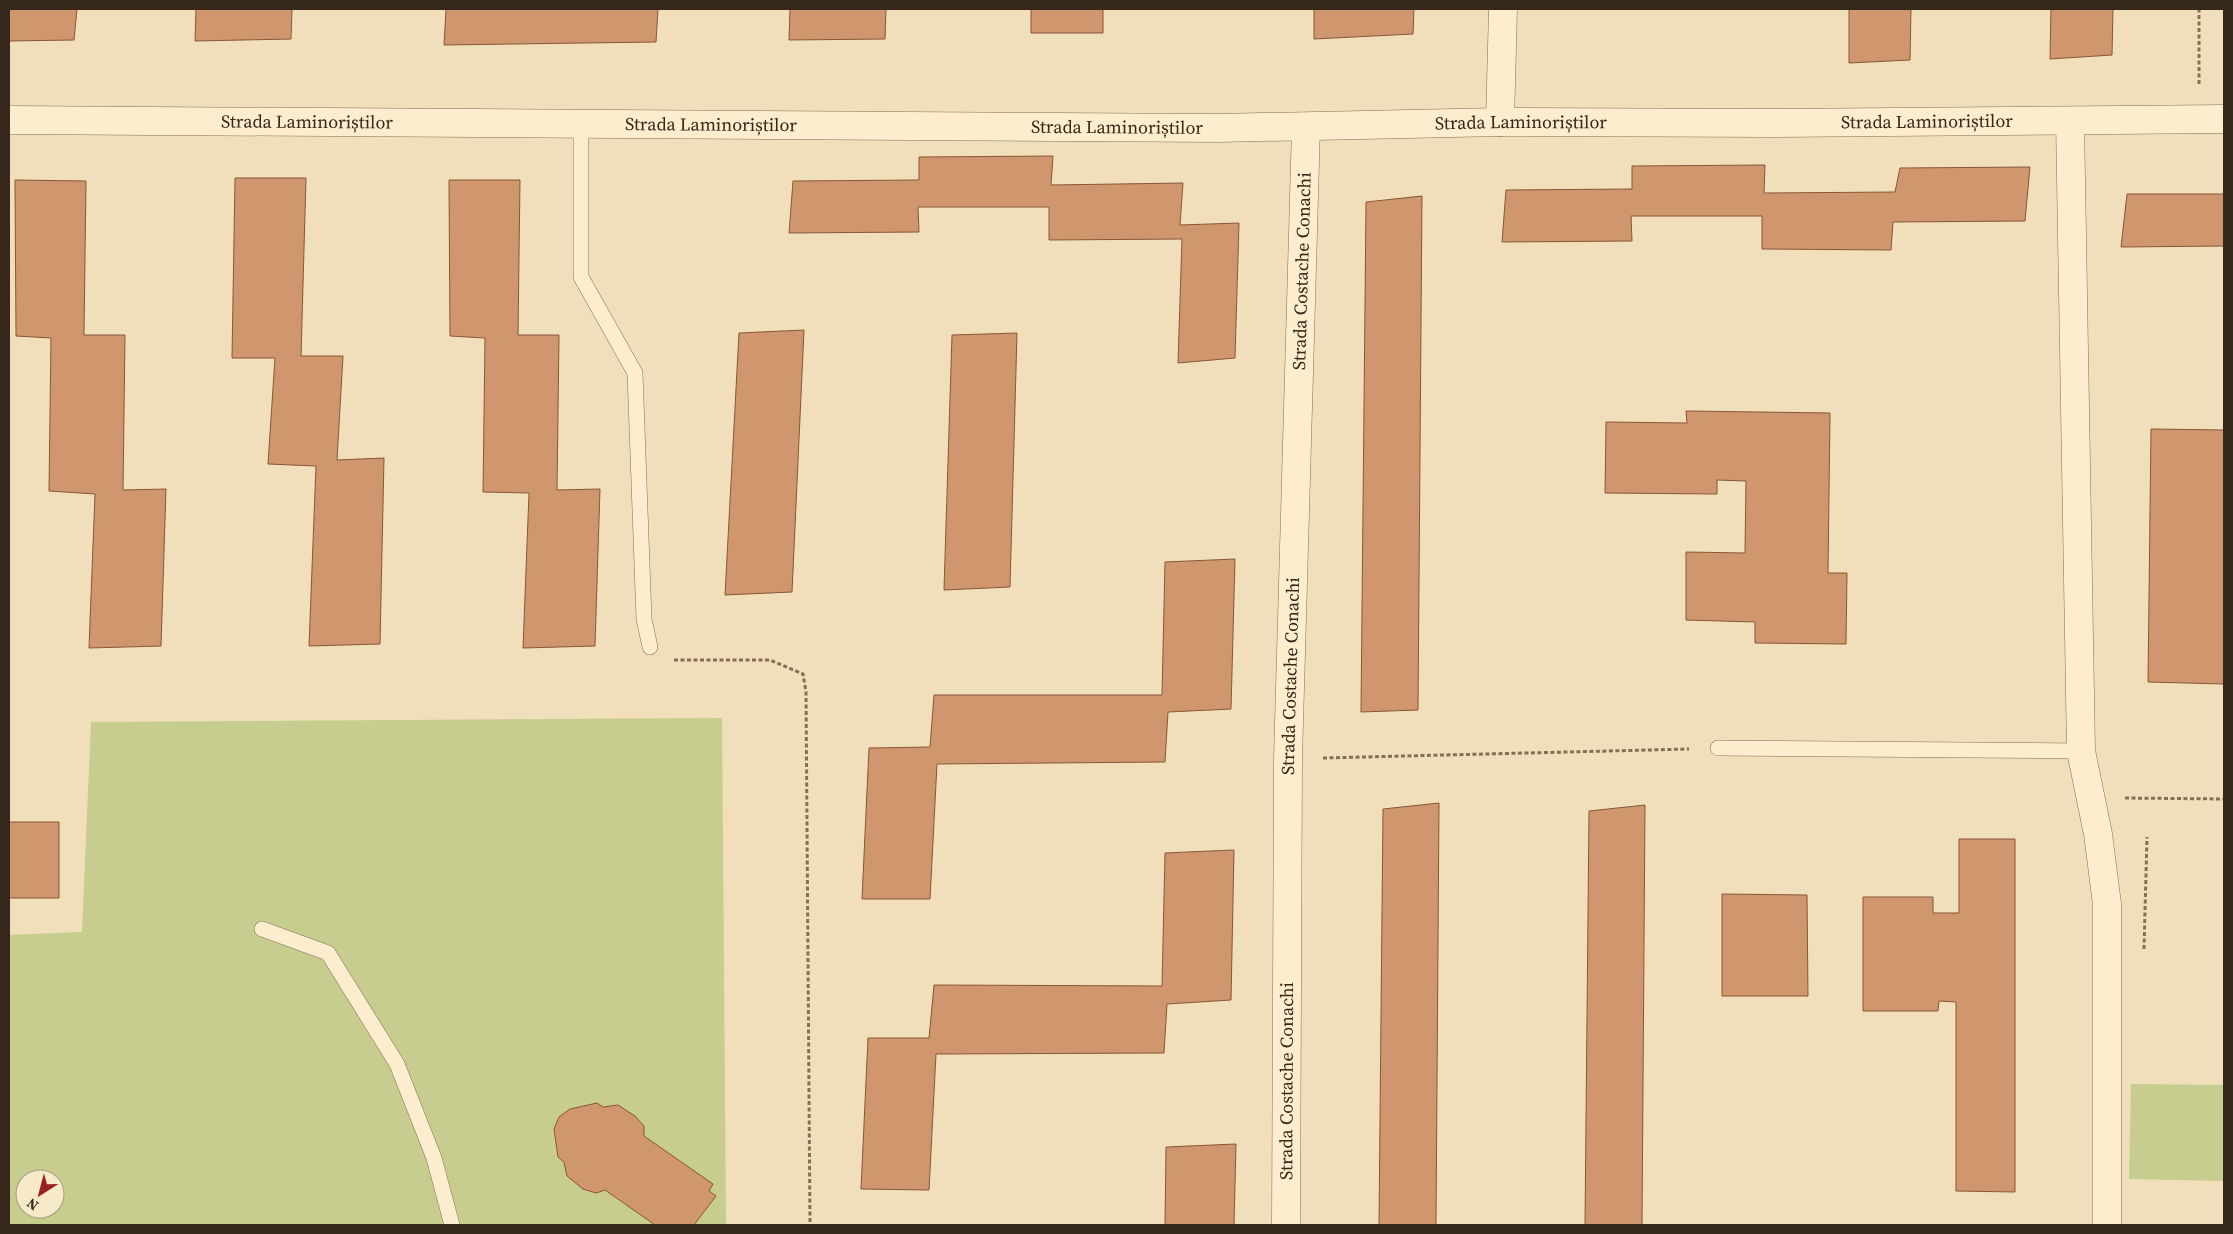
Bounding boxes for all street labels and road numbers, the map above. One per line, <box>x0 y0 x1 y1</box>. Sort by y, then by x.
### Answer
street label: Strada Laminoriștilor <box>221 108 393 135</box>
street label: Strada Laminoriștilor <box>1841 108 2013 134</box>
street label: Strada Laminoriștilor <box>1435 109 1607 135</box>
street label: Strada Laminoriștilor <box>625 111 797 137</box>
street label: Strada Laminoriștilor <box>1031 114 1203 140</box>
street label: Strada Costache Conachi <box>1286 172 1317 370</box>
street label: Strada Costache Conachi <box>1275 577 1305 775</box>
street label: Strada Costache Conachi <box>1273 982 1299 1180</box>

